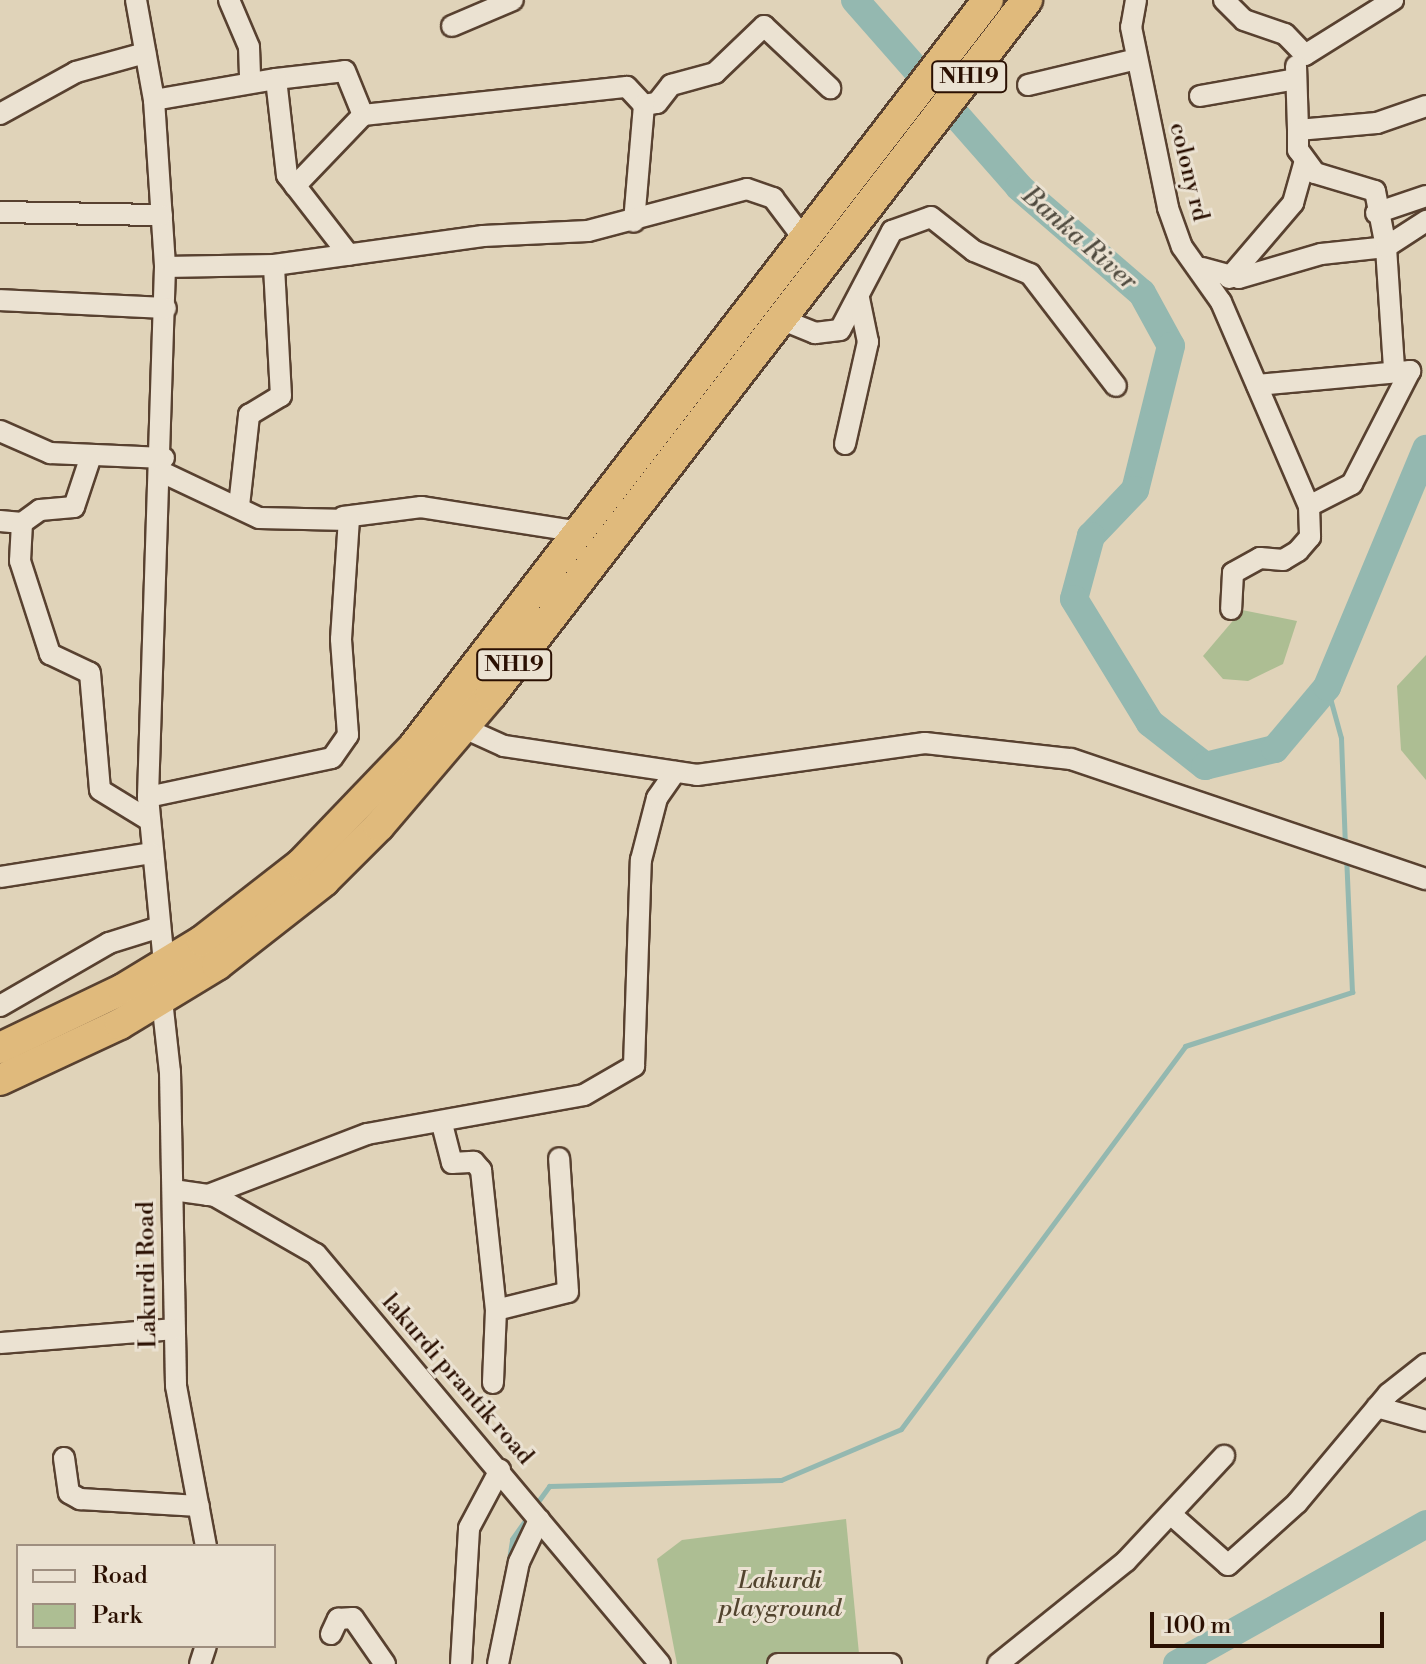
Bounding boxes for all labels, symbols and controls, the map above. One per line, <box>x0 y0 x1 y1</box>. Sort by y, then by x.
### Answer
road number: NH19 <box>931 59 1007 95</box>
street label: colony rd <box>1162 120 1214 224</box>
water label: Banka River <box>1015 181 1143 297</box>
road number: NH19 <box>476 647 552 683</box>
street label: Lakurdi Road <box>132 1201 164 1349</box>
street label: lakurdi prantik road <box>375 1289 539 1471</box>
legend <box>16 1544 276 1648</box>
text: Road <box>92 1561 148 1591</box>
park label: Lakurdi playground <box>719 1568 841 1624</box>
scale bar <box>1154 1596 1388 1646</box>
text: Park <box>92 1601 142 1631</box>
text: 100 m <box>1164 1611 1231 1641</box>

